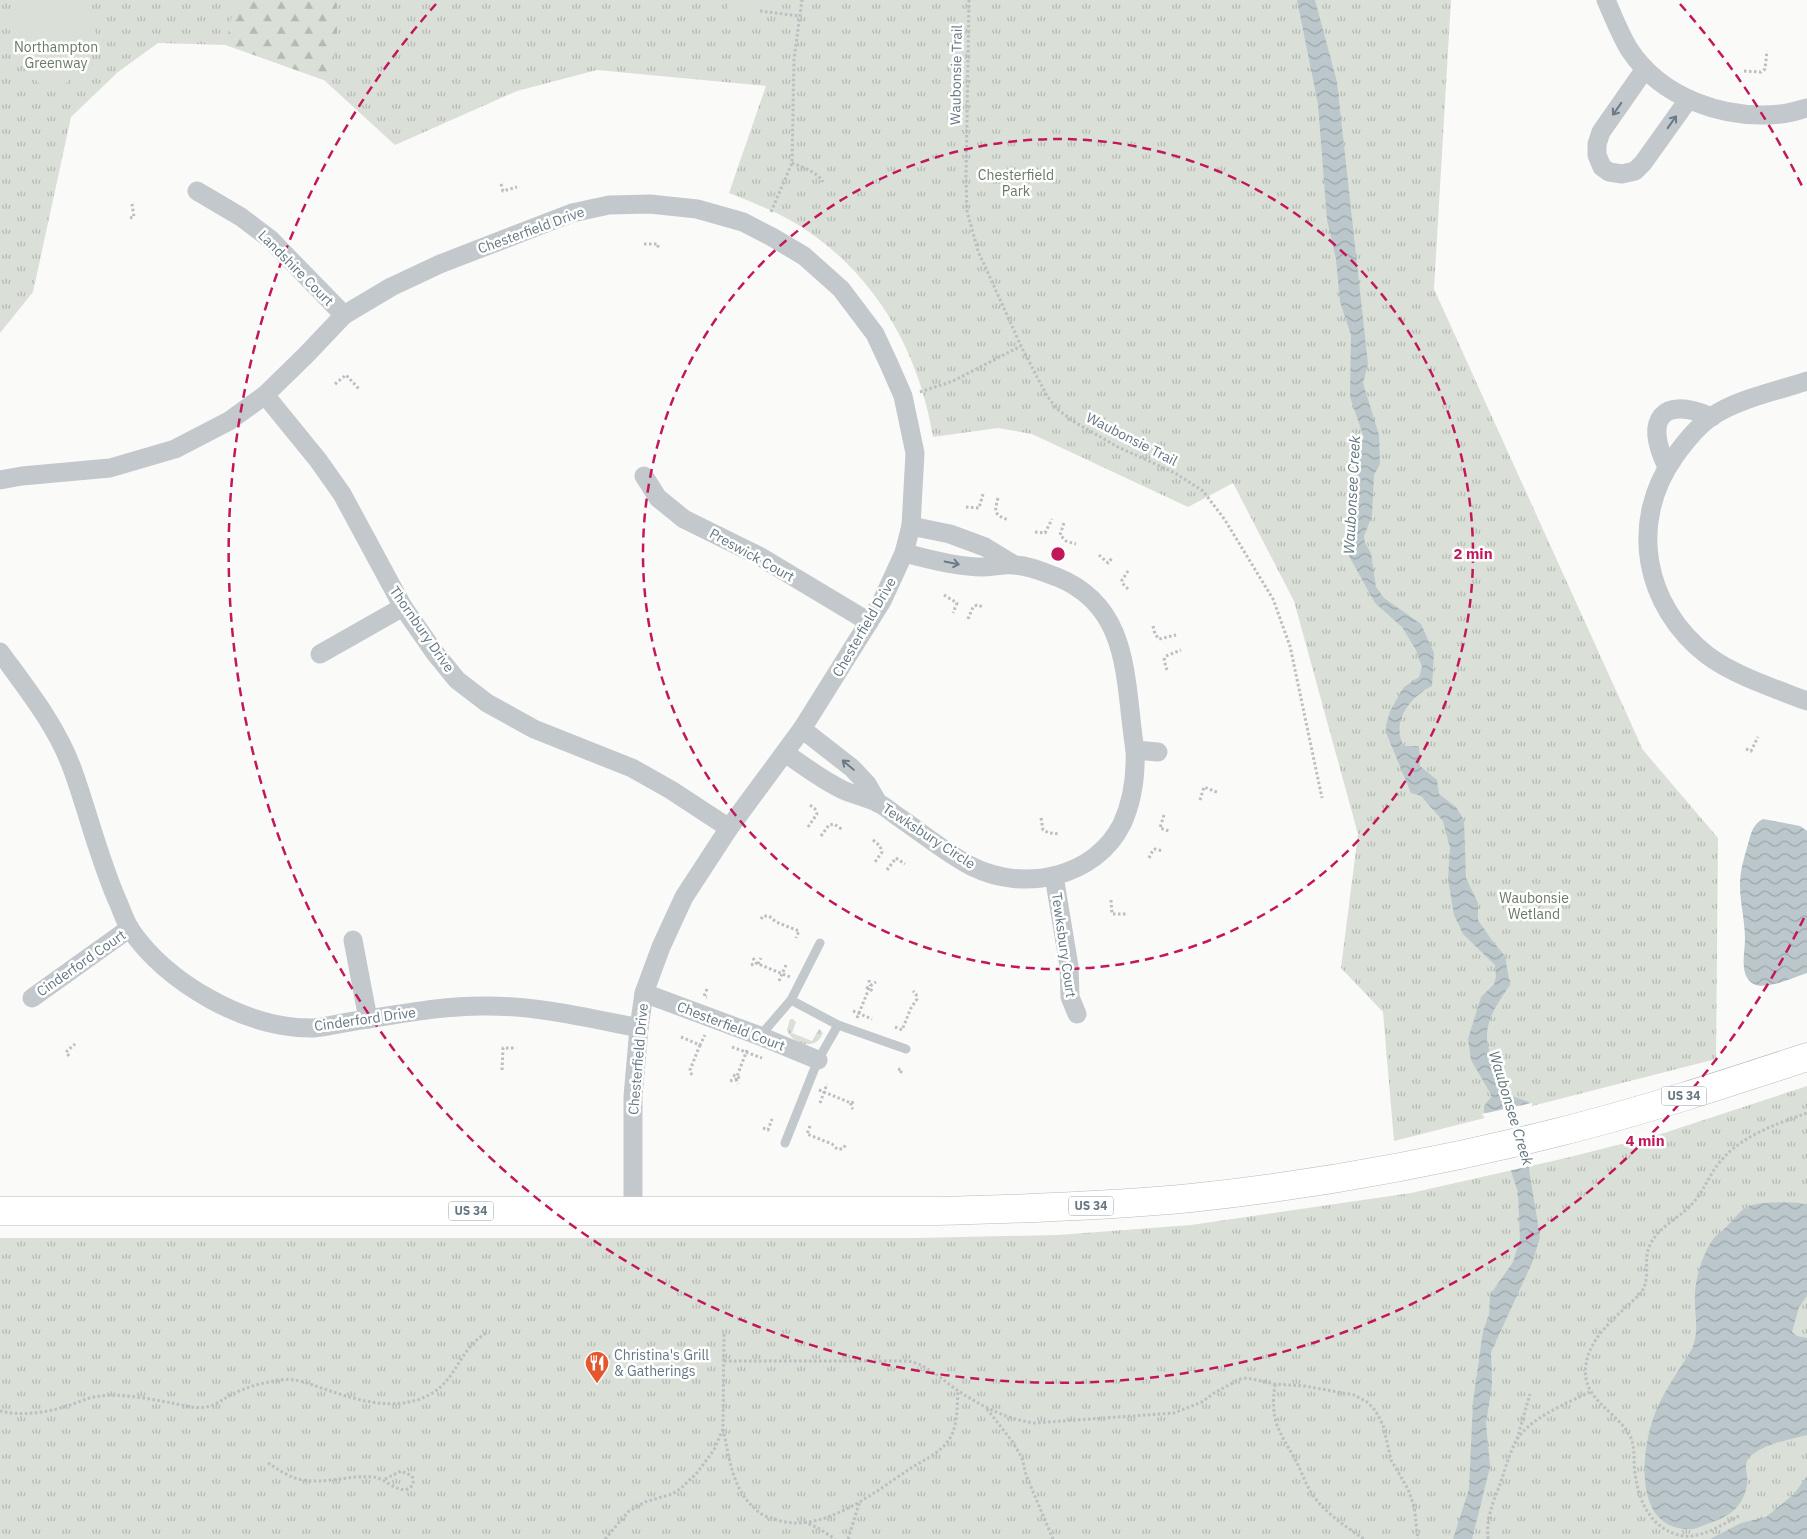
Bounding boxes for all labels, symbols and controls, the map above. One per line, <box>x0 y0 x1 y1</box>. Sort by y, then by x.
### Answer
street label: Waubonsie Trail <box>946 25 966 125</box>
park label: Northampton Greenway <box>14 38 98 72</box>
one-way arrow <box>1612 102 1622 116</box>
one-way arrow <box>1667 115 1677 129</box>
park label: Chesterfield Park <box>978 166 1054 200</box>
street label: Chesterfield Drive <box>475 202 587 258</box>
street label: Landshire Court <box>254 226 338 310</box>
street label: Waubonsie Trail <box>1083 408 1181 470</box>
water label: Waubonsee Creek <box>1339 435 1364 555</box>
street label: Preswick Court <box>706 524 798 586</box>
text: 2 min <box>1453 544 1493 563</box>
centre of rings <box>1049 545 1067 563</box>
one-way arrow <box>943 559 959 569</box>
street label: Chesterfield Drive <box>828 574 900 680</box>
street label: Thornbury Drive <box>386 582 459 676</box>
one-way arrow <box>841 760 854 771</box>
street label: Tewksbury Circle <box>879 799 979 873</box>
park label: Waubonsie Wetland <box>1499 889 1569 923</box>
street label: Tewksbury Court <box>1048 891 1080 999</box>
street label: Cinderford Court <box>33 926 129 1000</box>
street label: Chesterfield Court <box>674 997 788 1055</box>
street label: Chesterfield Drive <box>624 1002 652 1116</box>
street label: Cinderford Drive <box>313 1003 417 1035</box>
water label: Waubonsee Creek <box>1485 1048 1538 1168</box>
road number: US 34 <box>1662 1086 1706 1106</box>
text: 4 min <box>1625 1131 1665 1150</box>
road number: US 34 <box>1068 1196 1114 1216</box>
road number: US 34 <box>448 1202 494 1220</box>
place label: Christina's Grill & Gatherings <box>614 1346 709 1380</box>
restaurant icon: Christina's Grill & Gatherings <box>584 1350 610 1384</box>

